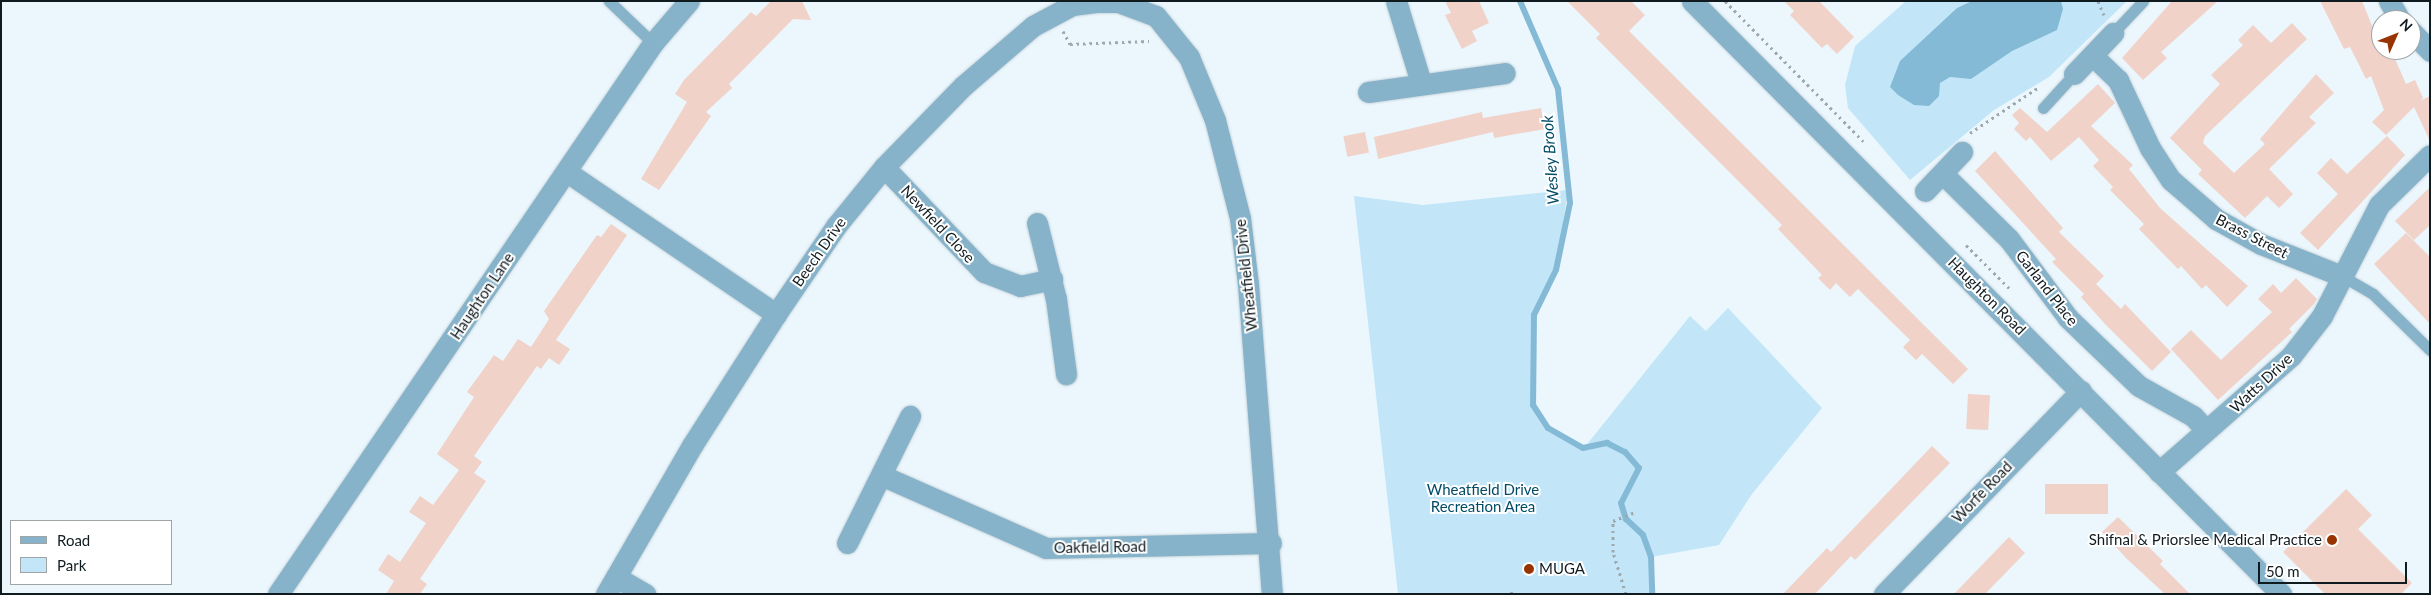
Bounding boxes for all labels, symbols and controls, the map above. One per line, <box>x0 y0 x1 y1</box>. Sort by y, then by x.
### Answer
north arrow <box>2371 10 2421 60</box>
text: N <box>2397 15 2416 35</box>
water label: Wesley Brook <box>1537 115 1563 205</box>
street label: Newfield Close <box>897 181 979 267</box>
street label: Brass Street <box>2213 210 2291 262</box>
street label: Beech Drive <box>789 214 849 290</box>
street label: Wheatfield Drive <box>1231 218 1261 332</box>
street label: Garland Place <box>2012 247 2082 329</box>
street label: Haughton Lane <box>446 249 518 343</box>
street label: Haughton Road <box>1944 253 2030 339</box>
street label: Watts Drive <box>2226 350 2296 416</box>
street label: Worfe Road <box>1948 457 2016 527</box>
park label: Wheatfield Drive Recreation Area <box>1427 480 1539 515</box>
legend <box>10 520 172 585</box>
text: Road <box>57 531 90 549</box>
place label: Shifnal & Priorslee Medical Practice <box>2089 531 2322 549</box>
marker: Shifnal & Priorslee Medical Practice <box>2326 534 2338 546</box>
street label: Oakfield Road <box>1054 537 1146 557</box>
scale bar <box>2261 552 2410 584</box>
text: Park <box>57 556 86 574</box>
place label: MUGA <box>1539 560 1585 578</box>
text: 50 m <box>2266 562 2300 580</box>
marker: MUGA <box>1523 563 1535 575</box>

